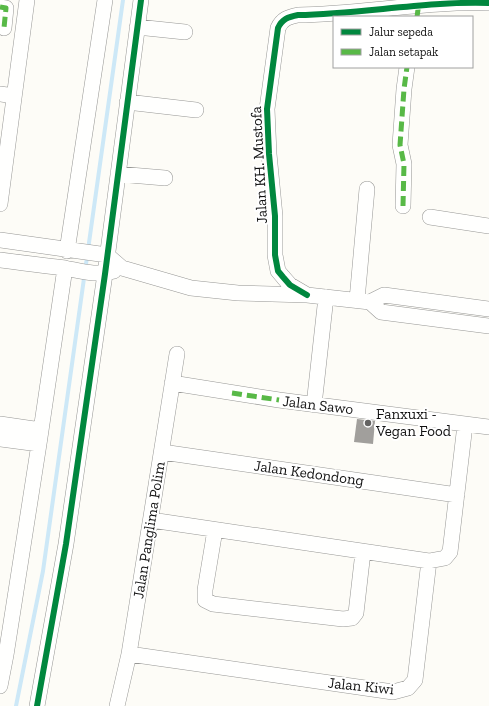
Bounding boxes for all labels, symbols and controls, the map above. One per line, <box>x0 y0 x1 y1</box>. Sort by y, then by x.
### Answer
legend <box>333 16 473 68</box>
text: Jalur sepeda <box>369 25 433 39</box>
text: Jalan setapak <box>369 45 439 59</box>
street label: Jalan KH. Mustofa <box>247 106 271 224</box>
street label: Jalan Sawo <box>282 392 355 418</box>
place label: Fanxuxi - Vegan Food <box>375 405 452 440</box>
marker: Fanxuxi - Vegan Food <box>363 418 373 428</box>
street label: Jalan Kedondong <box>253 456 365 490</box>
street label: Jalan Panglima Polim <box>129 460 169 600</box>
street label: Jalan Kiwi <box>327 674 395 698</box>

